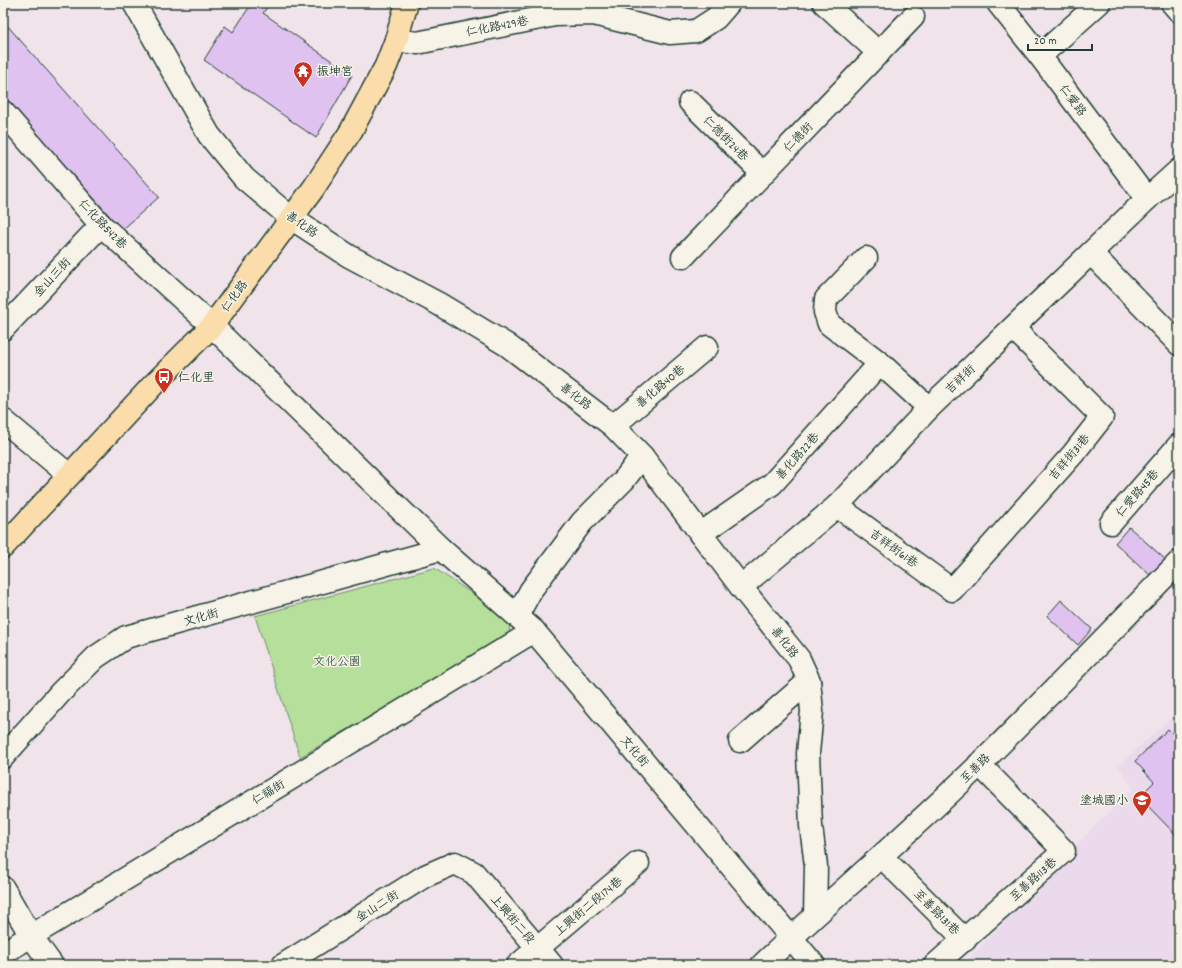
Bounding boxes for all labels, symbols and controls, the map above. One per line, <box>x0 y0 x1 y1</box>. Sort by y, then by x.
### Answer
street label: 仁化路429巷 <box>464 13 530 42</box>
scale bar <box>1028 26 1092 52</box>
text: 20 m <box>1034 33 1057 50</box>
temple icon: 振坤宮 <box>292 60 314 88</box>
place label: 振坤宮 <box>317 64 353 81</box>
street label: 仁愛路 <box>1054 81 1089 120</box>
street label: 仁德街24巷 <box>698 112 752 166</box>
street label: 仁德街 <box>780 119 818 157</box>
street label: 仁化路542巷 <box>74 196 130 254</box>
street label: 善化路 <box>282 208 321 243</box>
street label: 金山三街 <box>31 255 76 301</box>
street label: 仁化路 <box>218 277 253 316</box>
street label: 善化路40巷 <box>633 362 689 413</box>
street label: 吉祥街 <box>942 362 980 399</box>
bus stop icon: 仁化里 <box>153 366 175 394</box>
place label: 仁化里 <box>178 370 214 387</box>
street label: 善化路 <box>556 379 594 415</box>
street label: 善化路22巷 <box>772 430 824 484</box>
street label: 吉祥街31巷 <box>1046 431 1095 485</box>
street label: 仁愛路45巷 <box>1113 466 1164 522</box>
street label: 吉祥街61巷 <box>865 526 921 573</box>
street label: 文化街 <box>182 605 221 632</box>
street label: 善化路 <box>766 624 802 662</box>
park label: 文化公園 <box>313 654 361 671</box>
street label: 文化街 <box>616 733 652 771</box>
street label: 至善路 <box>957 750 995 788</box>
street label: 仁福街 <box>249 777 289 810</box>
school or university icon: 塗城國小 <box>1131 789 1153 817</box>
place label: 塗城國小 <box>1080 793 1128 810</box>
street label: 至善路113巷 <box>1007 854 1061 906</box>
street label: 上興街二段174巷 <box>551 874 627 941</box>
street label: 至善路131巷 <box>909 886 963 940</box>
street label: 金山二街 <box>353 887 403 927</box>
street label: 上興街二段 <box>486 892 538 948</box>

